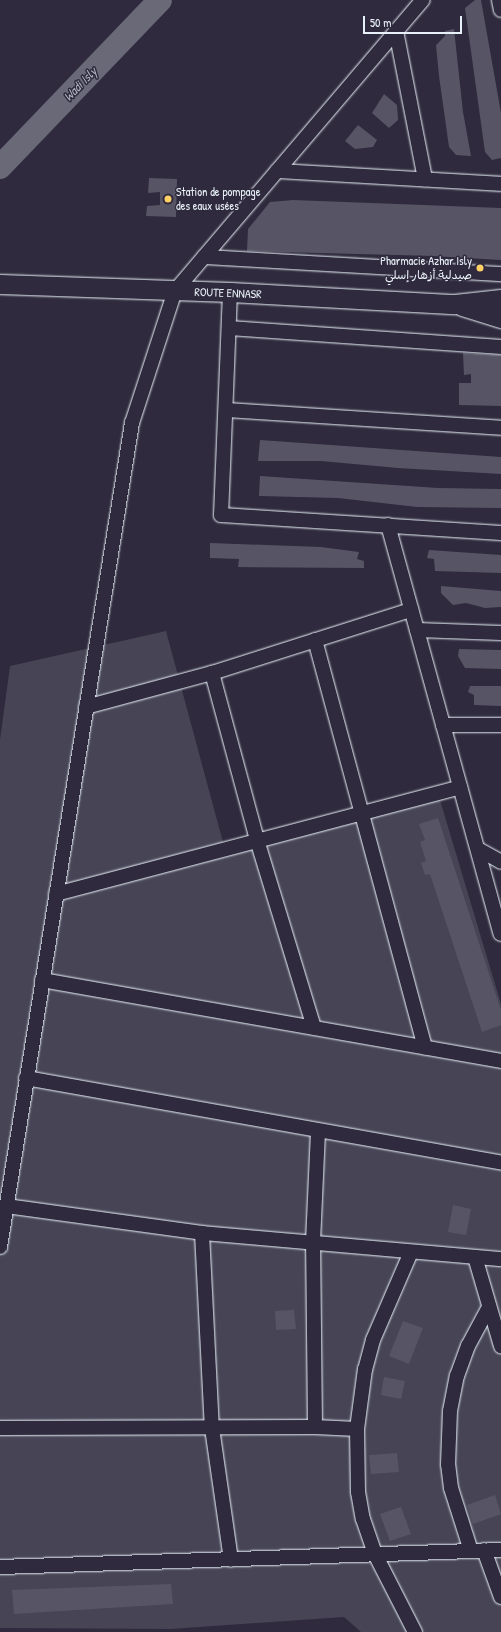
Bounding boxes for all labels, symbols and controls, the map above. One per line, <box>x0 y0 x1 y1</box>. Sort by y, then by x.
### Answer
scale bar <box>365 8 464 34</box>
text: 50 m <box>370 14 391 31</box>
water label: Wadi Isly <box>60 64 100 104</box>
place label: Station de pompage des eaux usées <box>176 185 260 213</box>
marker: Station de pompage des eaux usées <box>163 194 173 204</box>
place label: Pharmacie Azhar Isly صيدلية أزهار إسلي <box>380 254 472 282</box>
marker: Pharmacie Azhar Isly صيدلية أزهار إسلي <box>475 263 485 273</box>
street label: ROUTE ENNASR <box>194 285 262 301</box>

